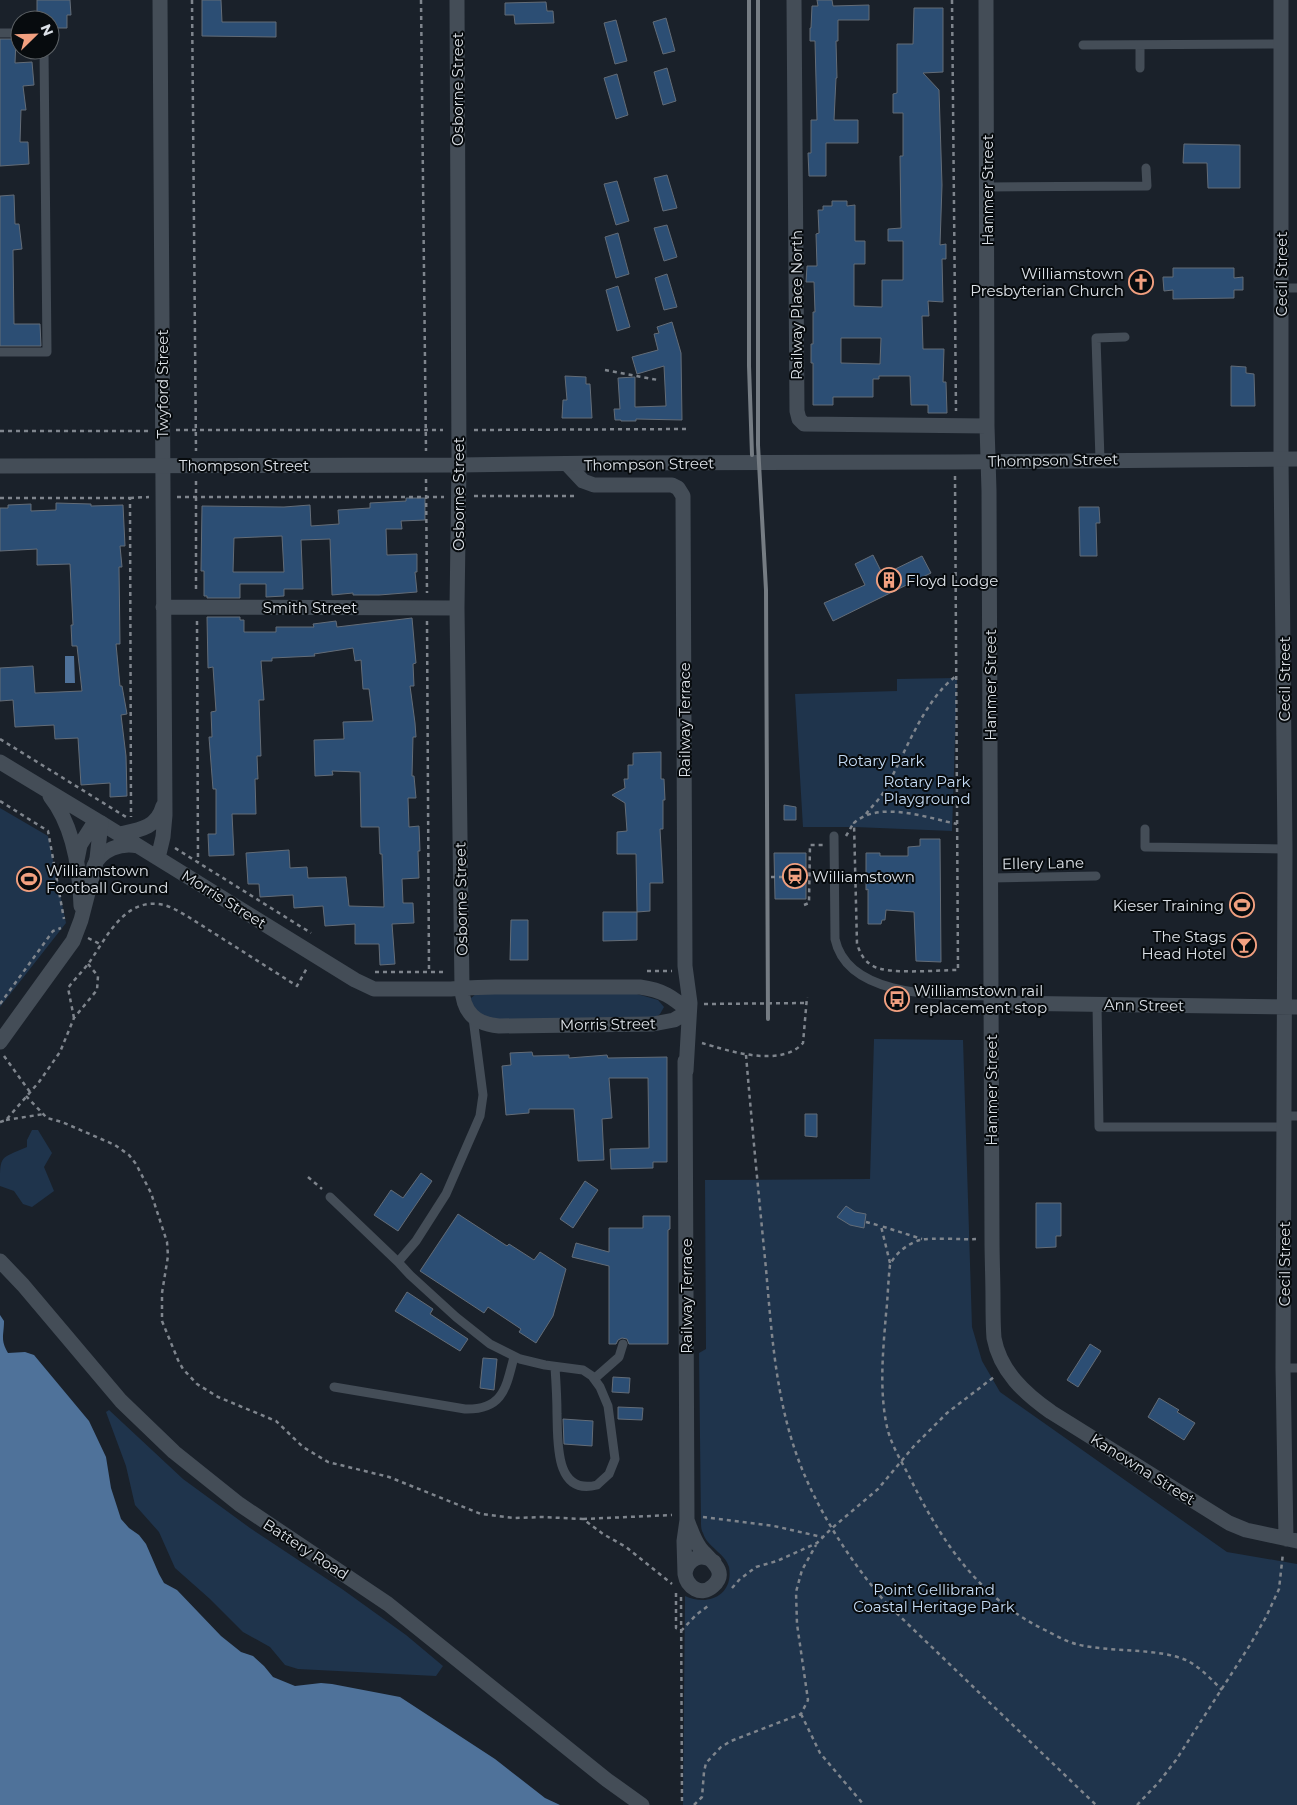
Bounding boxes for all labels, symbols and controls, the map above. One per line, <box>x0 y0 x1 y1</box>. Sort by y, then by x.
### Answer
north arrow <box>10 10 60 60</box>
text: N <box>36 21 57 39</box>
street label: Osborne Street <box>448 32 467 146</box>
street label: Hanmer Street <box>978 134 997 246</box>
street label: Railway Place North <box>787 230 806 380</box>
street label: Cecil Street <box>1272 231 1291 317</box>
place label: Williamstown Presbyterian Church <box>970 264 1124 300</box>
church icon: Williamstown Presbyterian Church <box>1128 269 1154 295</box>
street label: Twyford Street <box>153 330 172 438</box>
street label: Osborne Street <box>449 437 468 551</box>
street label: Thompson Street <box>988 449 1118 471</box>
street label: Thompson Street <box>584 453 714 475</box>
street label: Thompson Street <box>179 456 309 475</box>
building icon: Floyd Lodge <box>876 567 902 593</box>
place label: Floyd Lodge <box>906 571 998 590</box>
street label: Smith Street <box>263 598 357 617</box>
street label: Hanmer Street <box>981 629 1000 741</box>
street label: Cecil Street <box>1275 636 1294 722</box>
street label: Railway Terrace <box>675 662 694 778</box>
park label: Rotary Park <box>837 751 925 770</box>
park label: Rotary Park Playground <box>883 772 971 808</box>
street label: Osborne Street <box>451 842 471 956</box>
street label: Ellery Lane <box>1002 853 1084 873</box>
place label: Williamstown Football Ground <box>46 861 168 897</box>
station icon: Williamstown <box>782 863 808 889</box>
street label: Morris Street <box>178 865 270 933</box>
sports icon: Williamstown Football Ground <box>16 866 42 892</box>
place label: Williamstown <box>812 867 915 886</box>
sports icon: Kieser Training <box>1229 892 1255 918</box>
place label: Kieser Training <box>1113 896 1224 915</box>
place label: The Stags Head Hotel <box>1142 927 1226 963</box>
bar icon: The Stags Head Hotel <box>1231 932 1257 958</box>
place label: Williamstown rail replacement stop <box>914 981 1047 1017</box>
bus stop icon: Williamstown rail replacement stop <box>884 986 910 1012</box>
street label: Ann Street <box>1104 995 1184 1015</box>
street label: Morris Street <box>560 1014 656 1034</box>
street label: Hanmer Street <box>982 1034 1001 1146</box>
street label: Cecil Street <box>1275 1221 1294 1307</box>
street label: Railway Terrace <box>677 1238 696 1354</box>
street label: Kanowna Street <box>1087 1429 1199 1509</box>
street label: Battery Road <box>260 1514 352 1584</box>
park label: Point Gellibrand Coastal Heritage Park <box>853 1580 1015 1616</box>

